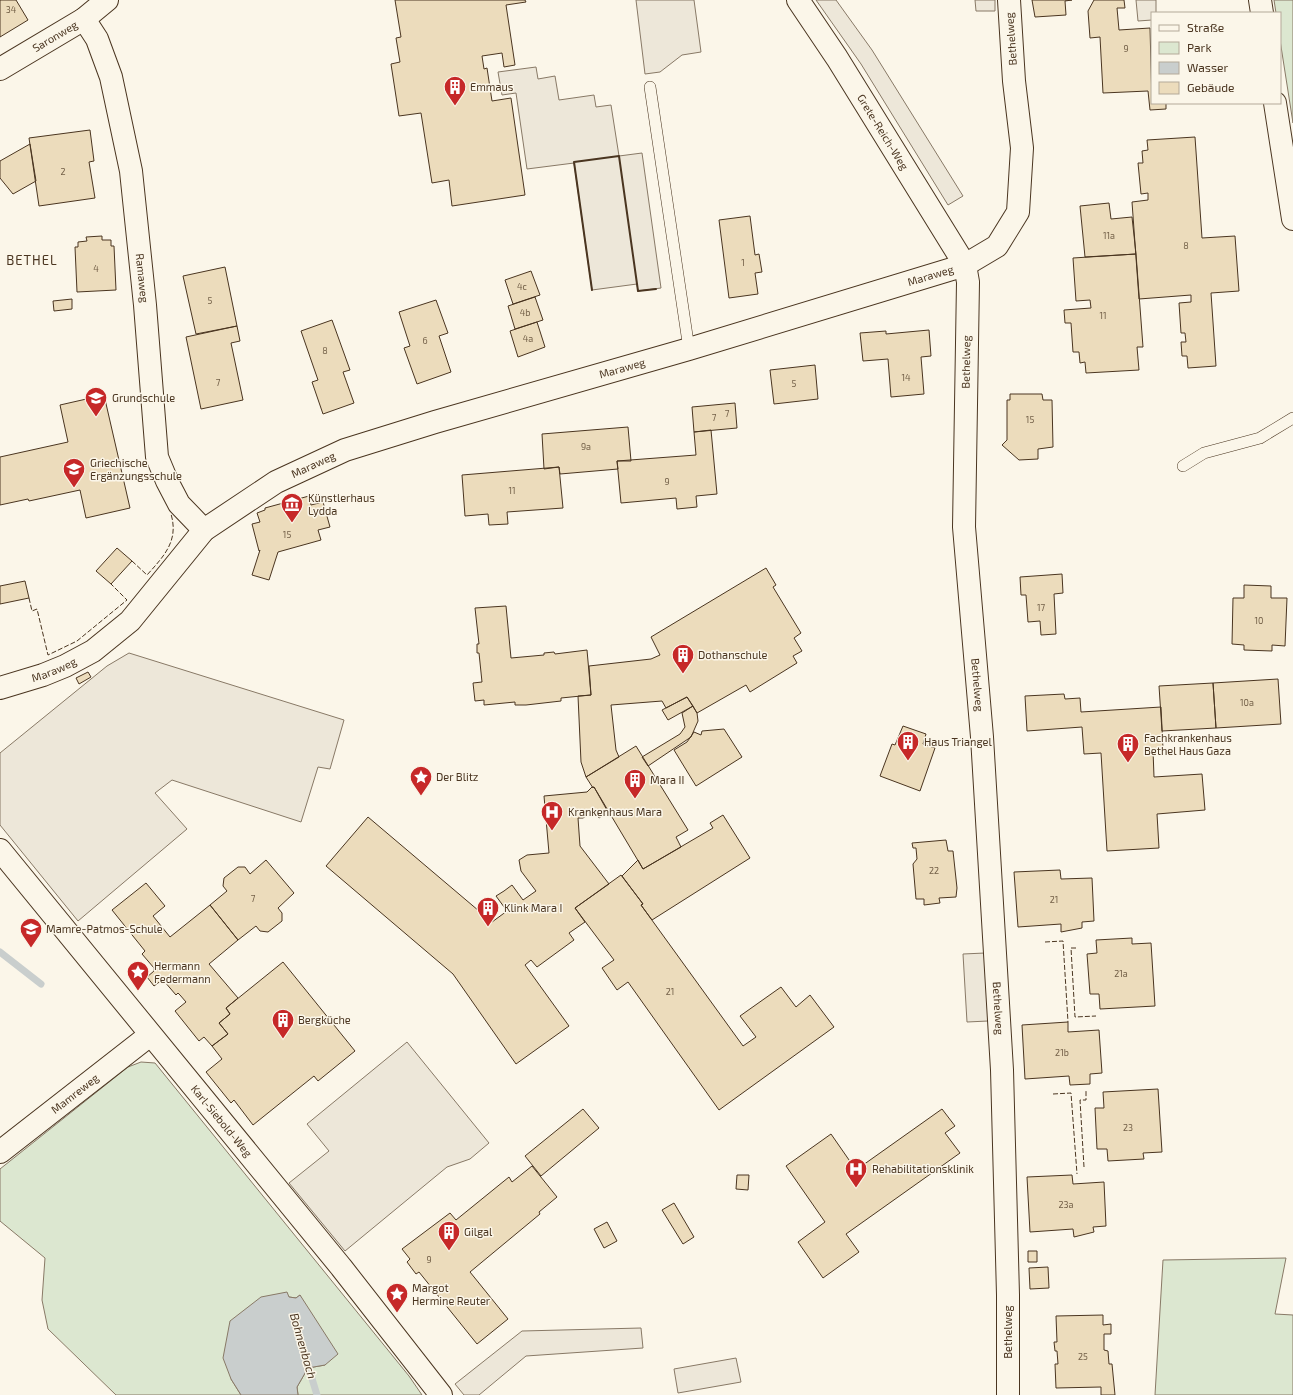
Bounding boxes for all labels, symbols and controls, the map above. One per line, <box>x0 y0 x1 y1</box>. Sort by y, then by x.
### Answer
house number: 34 <box>6 4 17 15</box>
street label: Bethelweg <box>1002 12 1019 66</box>
legend <box>1151 12 1281 104</box>
street label: Saronweg <box>30 17 80 54</box>
text: Straße <box>1187 20 1224 34</box>
text: Park <box>1187 40 1212 54</box>
house number: 9 <box>1123 43 1129 54</box>
text: Wasser <box>1187 60 1228 74</box>
building icon: Emmaus <box>442 74 468 107</box>
place label: Emmaus <box>470 80 514 93</box>
text: Gebäude <box>1187 80 1235 94</box>
street label: Grete-Reich-Weg <box>855 92 912 172</box>
house number: 2 <box>60 166 66 177</box>
house number: 11a <box>1103 230 1115 241</box>
house number: 8 <box>1183 240 1189 251</box>
district label: BETHEL <box>6 252 58 268</box>
street label: Ramaweg <box>134 253 152 303</box>
house number: 1 <box>741 257 745 268</box>
street label: Maraweg <box>906 262 955 288</box>
house number: 4 <box>93 263 99 274</box>
house number: 4c <box>517 281 528 292</box>
house number: 5 <box>208 295 213 306</box>
house number: 4b <box>520 307 530 318</box>
house number: 11 <box>1099 310 1107 321</box>
house number: 4a <box>523 333 533 344</box>
house number: 6 <box>422 335 428 346</box>
street label: Bethelweg <box>959 335 972 389</box>
house number: 8 <box>322 345 328 356</box>
street label: Maraweg <box>598 355 647 380</box>
house number: 14 <box>901 372 911 383</box>
house number: 7 <box>216 377 221 388</box>
house number: 5 <box>792 378 797 389</box>
school or university icon: Grundschule <box>83 385 109 418</box>
place label: Grundschule <box>112 391 175 404</box>
house number: 7 <box>725 408 730 419</box>
house number: 7 <box>712 412 717 423</box>
house number: 15 <box>1026 414 1034 425</box>
house number: 9a <box>581 441 591 452</box>
street label: Maraweg <box>289 448 337 480</box>
school or university icon: Griechische Ergänzungsschule <box>61 456 87 489</box>
place label: Griechische Ergänzungsschule <box>90 456 182 482</box>
house number: 9 <box>664 476 670 487</box>
house number: 11 <box>508 485 516 496</box>
museum icon: Künstlerhaus Lydda <box>279 491 305 524</box>
place label: Künstlerhaus Lydda <box>308 491 375 517</box>
house number: 15 <box>283 529 291 540</box>
house number: 17 <box>1037 602 1045 613</box>
house number: 10 <box>1254 615 1264 626</box>
building icon: Dothanschule <box>670 642 696 675</box>
place label: Dothanschule <box>698 648 767 661</box>
street label: Maraweg <box>30 654 78 684</box>
street label: Bethelweg <box>969 658 987 712</box>
house number: 10a <box>1240 697 1254 708</box>
building icon: Haus Triangel <box>895 729 921 762</box>
building icon: Fachkrankenhaus Bethel Haus Gaza <box>1115 731 1141 764</box>
place label: Fachkrankenhaus Bethel Haus Gaza <box>1144 731 1232 757</box>
place label: Haus Triangel <box>924 735 992 748</box>
place icon: Der Blitz <box>408 764 434 797</box>
building icon: Mara II <box>622 767 648 800</box>
place label: Der Blitz <box>436 770 479 783</box>
place label: Mara II <box>650 773 684 786</box>
hospital icon: Krankenhaus Mara <box>539 799 565 832</box>
place label: Krankenhaus Mara <box>568 805 662 818</box>
house number: 22 <box>929 865 939 876</box>
house number: 7 <box>251 893 256 904</box>
house number: 21 <box>1050 894 1058 905</box>
building icon: Klink Mara I <box>475 895 501 928</box>
place label: Klink Mara I <box>504 901 562 914</box>
school or university icon: Mamre-Patmos-Schule <box>18 916 44 949</box>
place label: Mamre-Patmos-Schule <box>46 922 163 935</box>
place icon: Hermann Federmann <box>125 959 151 992</box>
place label: Hermann Federmann <box>154 959 211 985</box>
house number: 21a <box>1114 968 1128 979</box>
street label: Bethelweg <box>991 981 1007 1035</box>
house number: 21 <box>666 986 674 997</box>
building icon: Bergküche <box>270 1007 296 1040</box>
place label: Bergküche <box>298 1013 351 1026</box>
house number: 21b <box>1055 1047 1069 1058</box>
street label: Mamreweg <box>48 1071 101 1116</box>
street label: Karl-Siebold-Weg <box>189 1082 255 1159</box>
house number: 23 <box>1123 1122 1133 1133</box>
hospital icon: Rehabilitationsklinik <box>843 1156 869 1189</box>
place label: Rehabilitationsklinik <box>872 1162 974 1175</box>
house number: 23a <box>1058 1199 1074 1210</box>
building icon: Gilgal <box>436 1219 462 1252</box>
place label: Gilgal <box>464 1225 493 1238</box>
house number: 9 <box>426 1254 432 1265</box>
place icon: Margot Hermine Reuter <box>384 1281 410 1314</box>
place label: Margot Hermine Reuter <box>412 1281 491 1307</box>
street label: Bethelweg <box>1001 1305 1014 1359</box>
water label: Bohnenbach <box>288 1311 320 1380</box>
house number: 25 <box>1078 1351 1088 1362</box>

